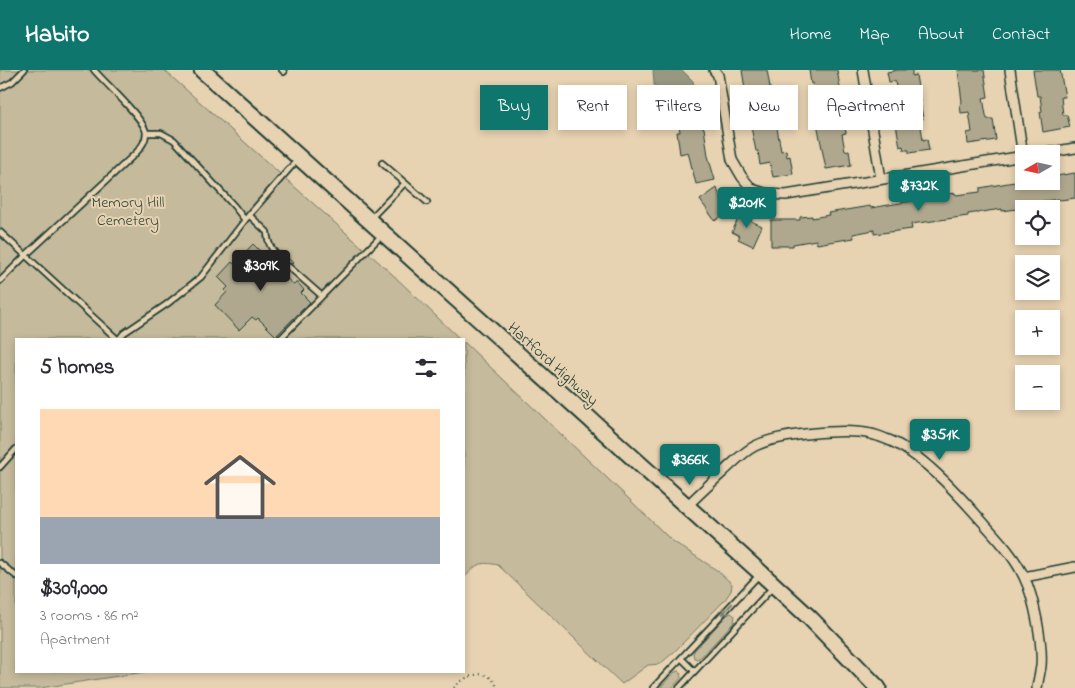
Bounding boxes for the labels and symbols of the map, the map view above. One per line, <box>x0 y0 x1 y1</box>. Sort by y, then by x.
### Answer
north arrow <box>1015 145 1060 190</box>
pin: $732K <box>884 170 954 212</box>
pin: $201K <box>712 186 782 229</box>
park label: Memory Hill Cemetery <box>91 191 165 233</box>
pin: $309K <box>226 250 296 292</box>
street label: Hartford Highway <box>502 317 604 412</box>
pin: $351K <box>905 418 975 461</box>
pin: $366K <box>655 444 725 486</box>
one-way arrow <box>721 602 733 615</box>

